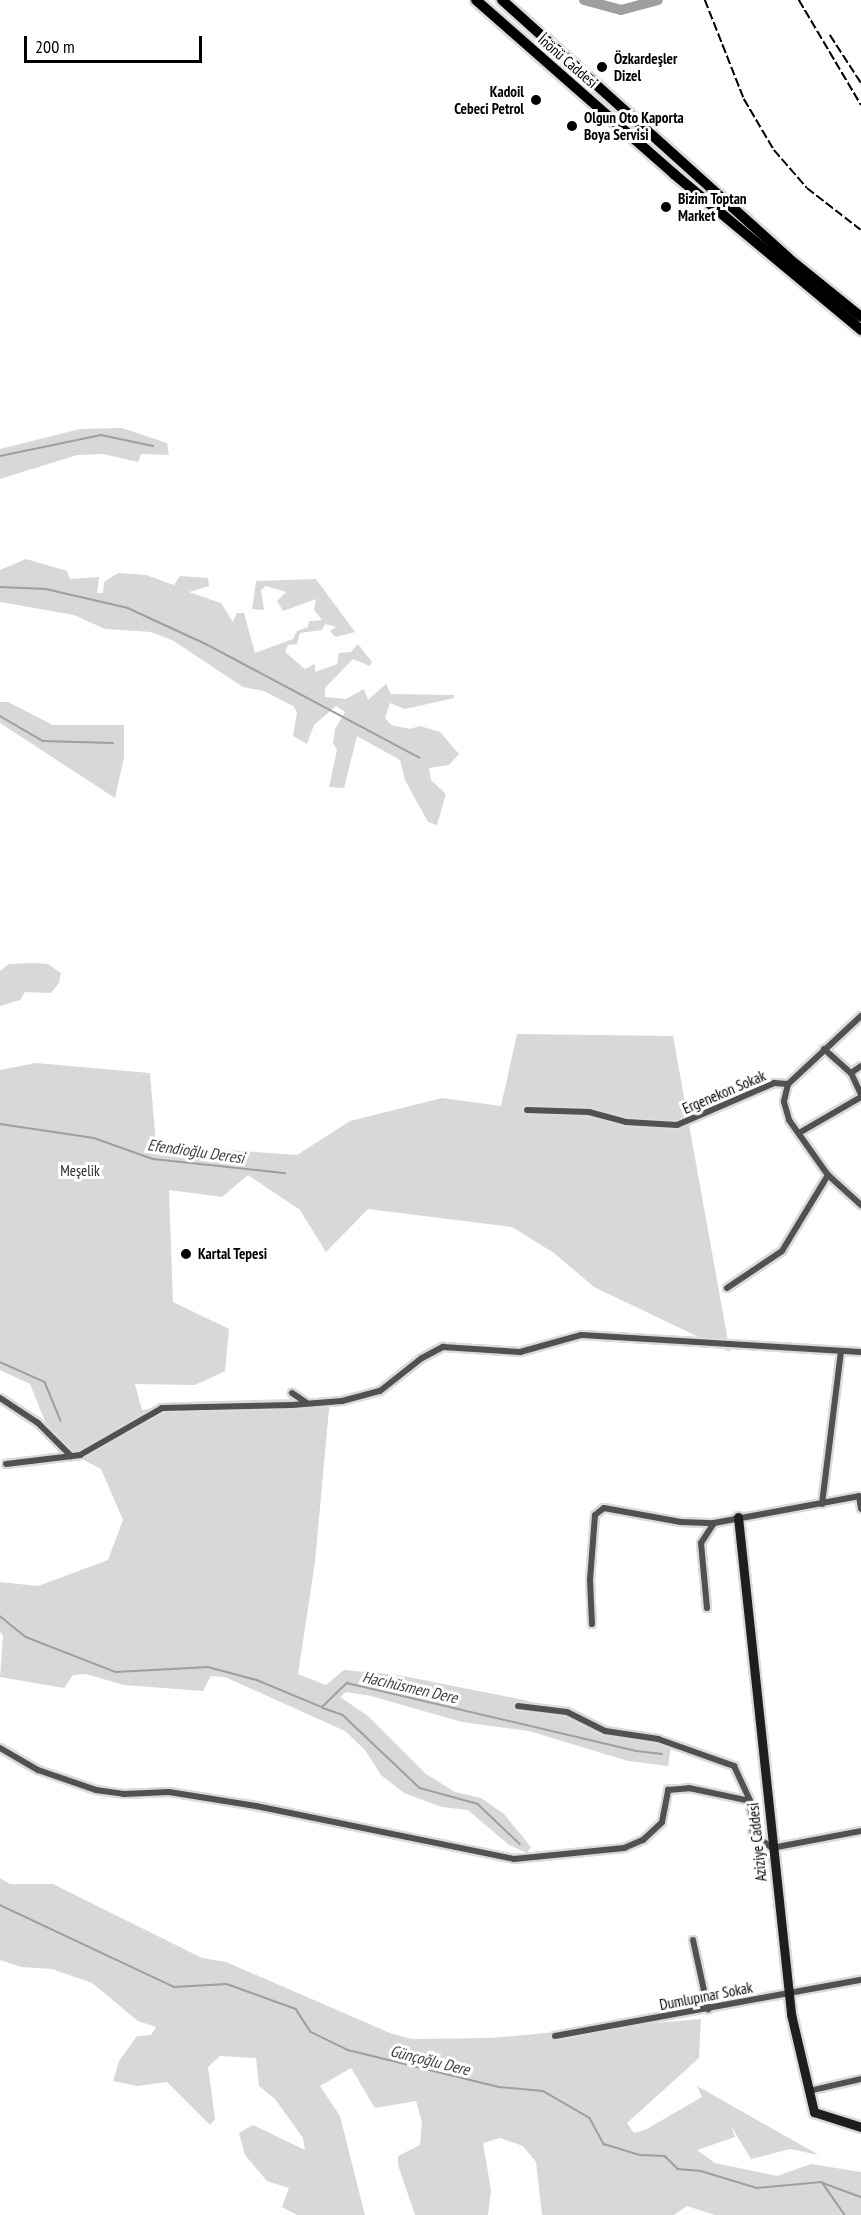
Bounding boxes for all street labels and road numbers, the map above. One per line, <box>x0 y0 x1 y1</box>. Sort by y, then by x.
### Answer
street label: İnönü Caddesi <box>535 30 601 92</box>
street label: Ergenekon Sokak <box>680 1066 768 1118</box>
street label: Aziziye Caddesi <box>744 1802 770 1882</box>
street label: Dumlupınar Sokak <box>658 1978 754 2014</box>

